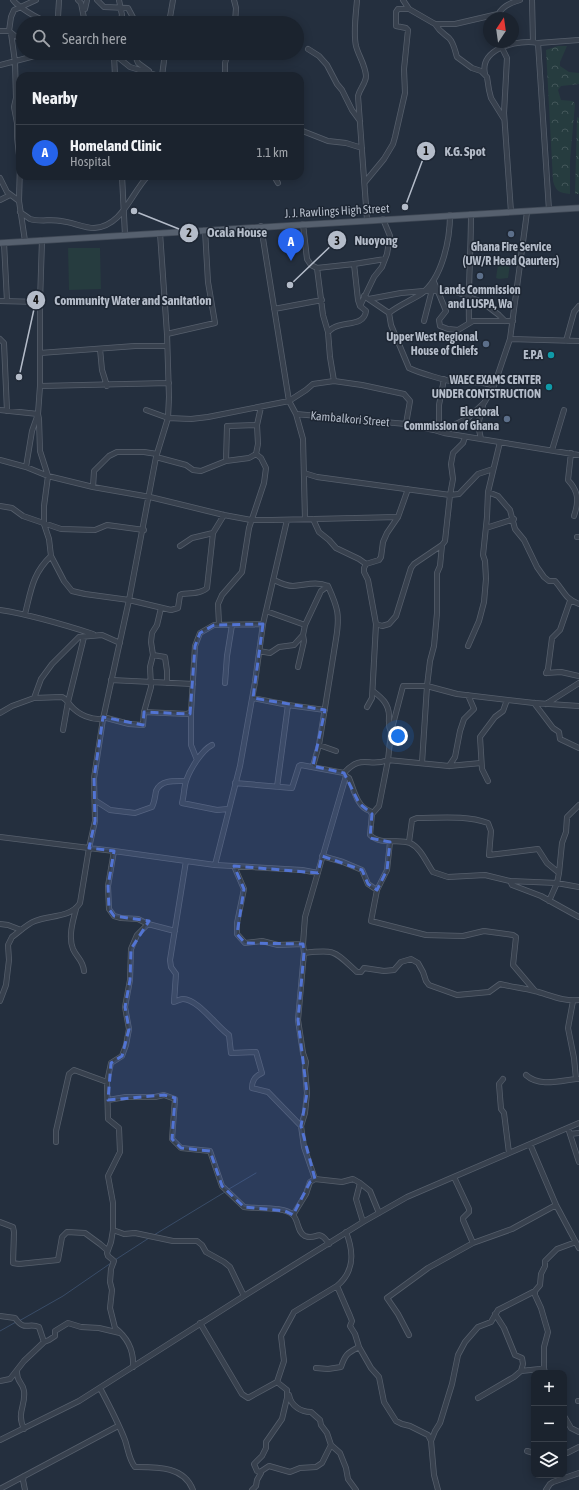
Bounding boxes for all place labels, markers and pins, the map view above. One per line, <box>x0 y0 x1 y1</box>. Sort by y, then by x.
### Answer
callout: K.G. Spot <box>416 139 493 164</box>
callout: Ocala House <box>179 220 275 245</box>
pin: A <box>278 228 304 261</box>
callout: Nuoyong <box>327 228 406 253</box>
marker: Ghana Fire Service (UW/R Head Qaurters) <box>506 229 516 239</box>
place label: Ghana Fire Service (UW/R Head Qaurters) <box>463 240 560 268</box>
marker: Lands Commission and LUSPA, Wa <box>475 271 485 281</box>
place label: Lands Commission and LUSPA, Wa <box>439 283 521 311</box>
callout: Community Water and Sanitation <box>26 288 219 313</box>
place label: Upper West Regional House of Chiefs <box>386 330 479 358</box>
marker: Upper West Regional House of Chiefs <box>481 339 491 349</box>
place label: E.P.A <box>523 348 543 362</box>
marker: E.P.A <box>546 350 556 360</box>
place label: WAEC EXAMS CENTER UNDER CONTSTRUCTION <box>432 373 541 401</box>
marker: WAEC EXAMS CENTER UNDER CONTSTRUCTION <box>544 382 554 392</box>
place label: Electoral Commission of Ghana <box>404 405 500 433</box>
marker: Electoral Commission of Ghana <box>502 414 512 424</box>

